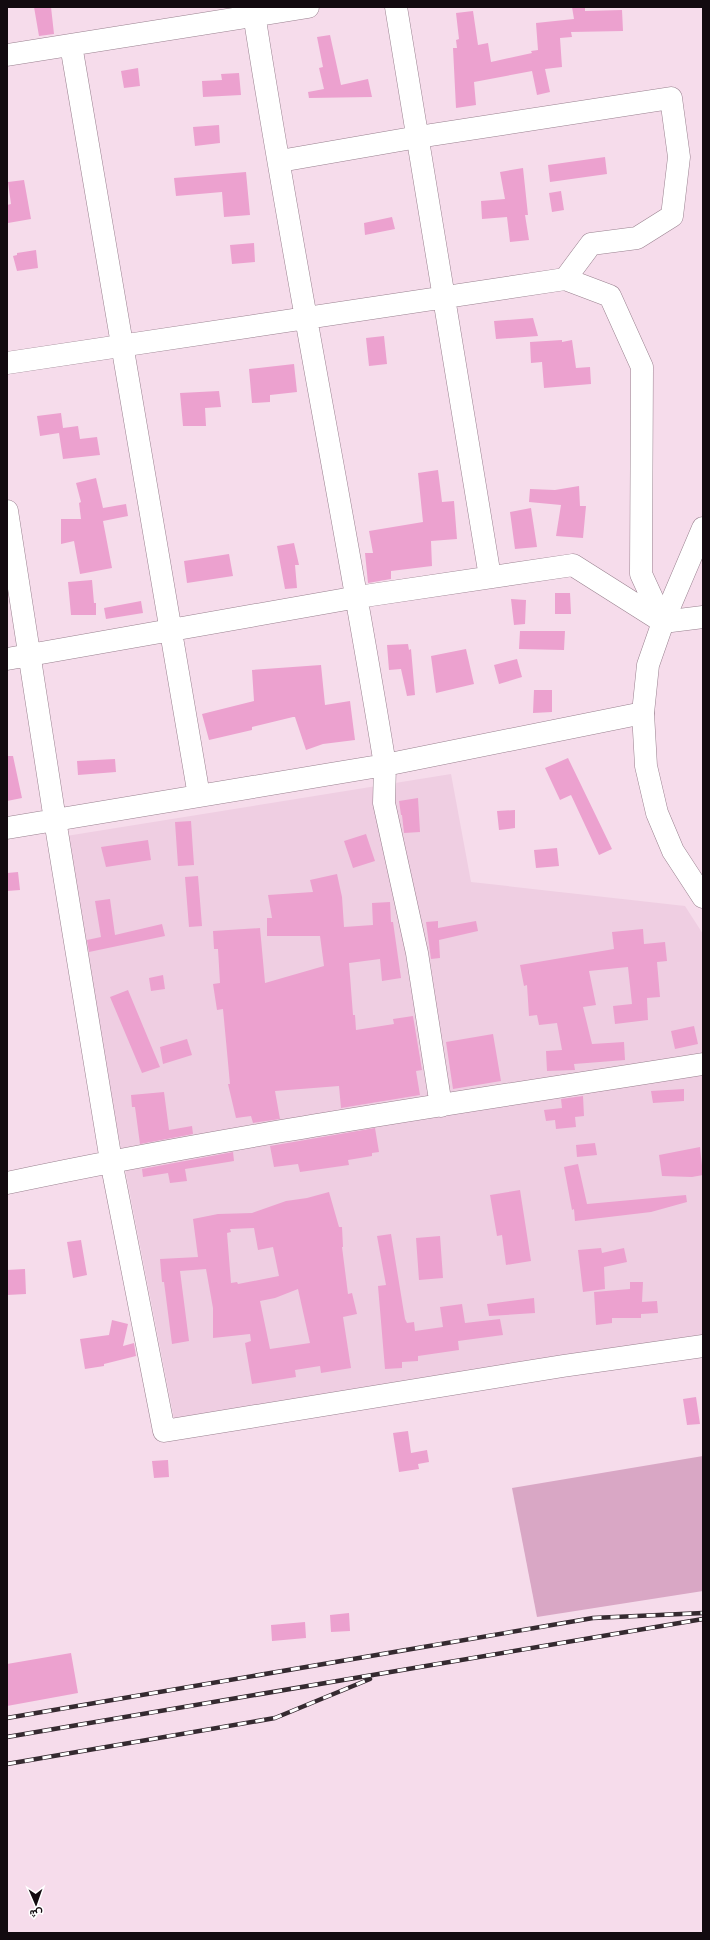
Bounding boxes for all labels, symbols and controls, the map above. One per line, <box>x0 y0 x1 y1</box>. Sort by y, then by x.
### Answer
north arrow <box>16 1884 56 1924</box>
text: ش <box>29 1907 43 1921</box>

